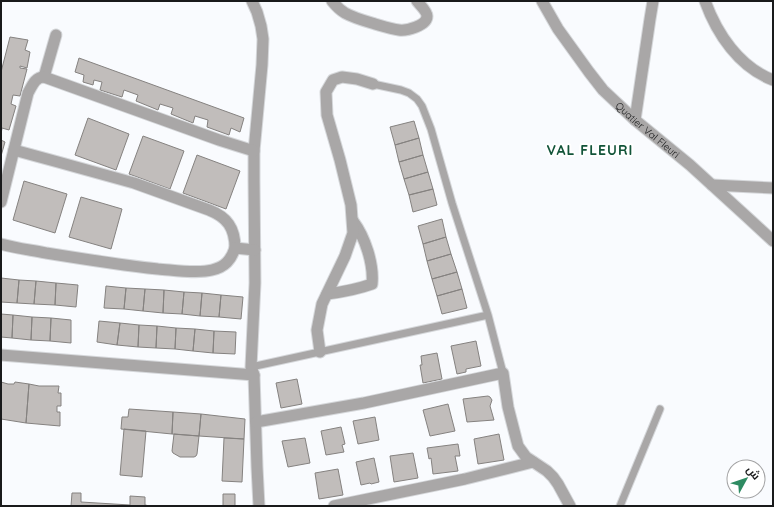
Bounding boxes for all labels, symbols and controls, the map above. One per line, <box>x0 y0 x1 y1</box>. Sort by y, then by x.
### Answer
street label: Quatier Val Fleuri <box>613 99 682 161</box>
district label: VAL FLEURI <box>547 141 633 159</box>
north arrow <box>726 459 766 499</box>
text: ش <box>744 463 764 482</box>

